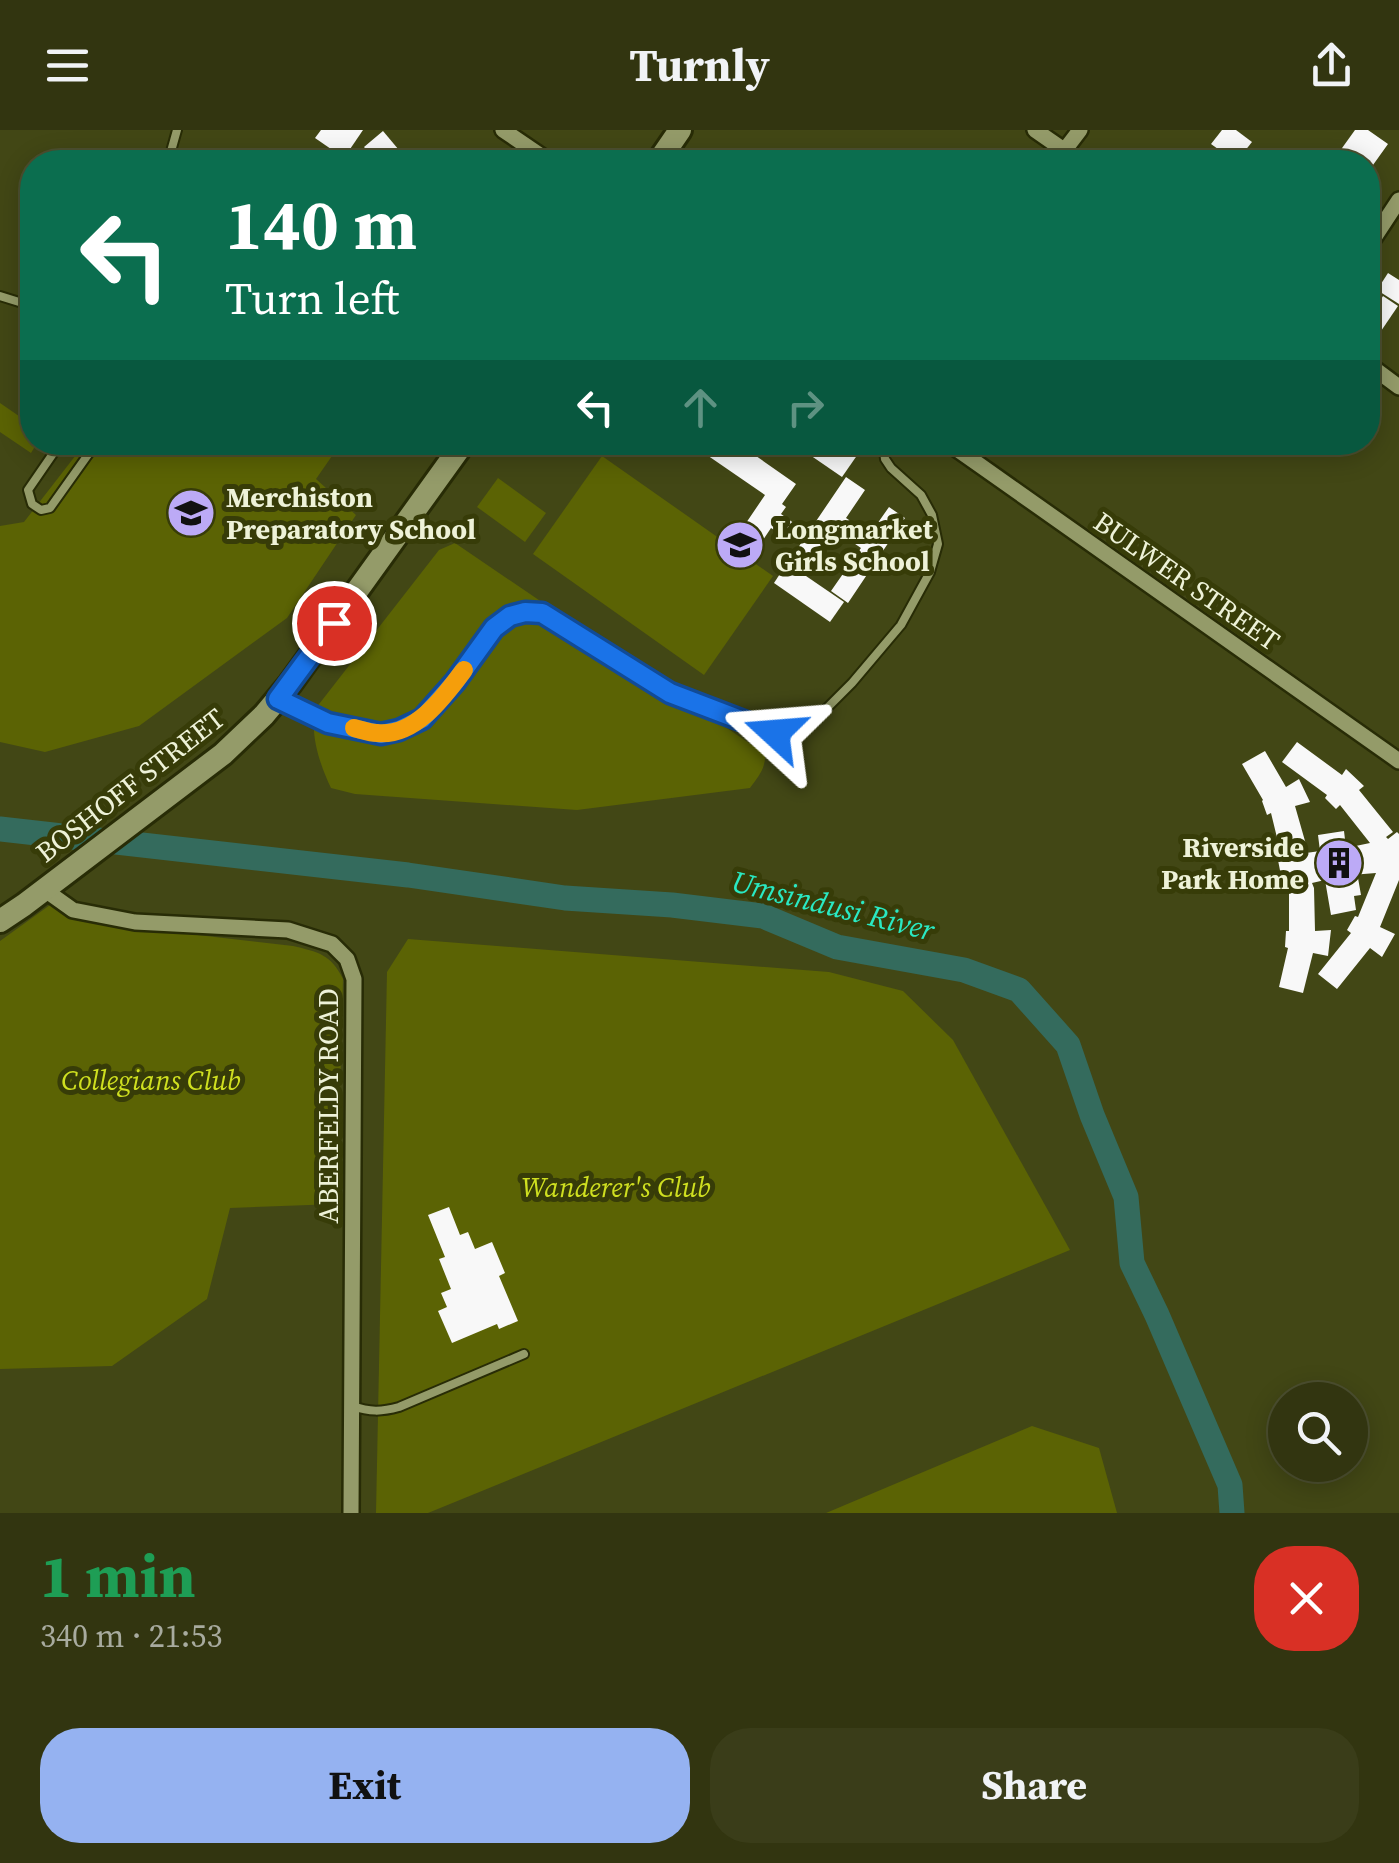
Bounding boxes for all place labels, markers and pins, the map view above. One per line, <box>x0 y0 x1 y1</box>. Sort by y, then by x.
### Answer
place label: Merchiston Preparatory School <box>226 478 476 548</box>
school or university icon: Merchiston Preparatory School <box>165 487 217 539</box>
place label: Longmarket Girls School <box>775 510 934 580</box>
school or university icon: Longmarket Girls School <box>714 519 766 571</box>
pin <box>292 581 377 666</box>
place label: Riverside Park Home <box>1161 828 1304 898</box>
building icon: Riverside Park Home <box>1313 837 1365 889</box>

